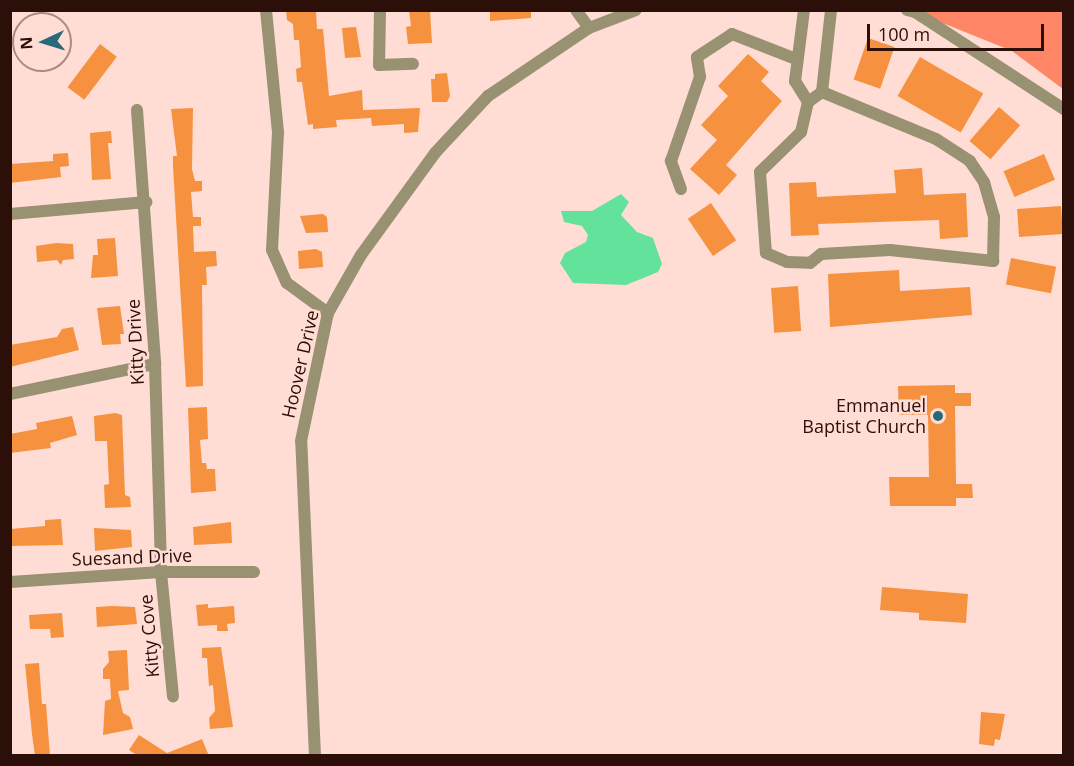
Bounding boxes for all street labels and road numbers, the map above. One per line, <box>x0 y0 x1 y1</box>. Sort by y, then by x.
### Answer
street label: Kitty Drive <box>122 298 148 386</box>
street label: Hoover Drive <box>277 308 323 420</box>
street label: Suesand Drive <box>71 544 193 570</box>
street label: Kitty Cove <box>135 594 163 678</box>

